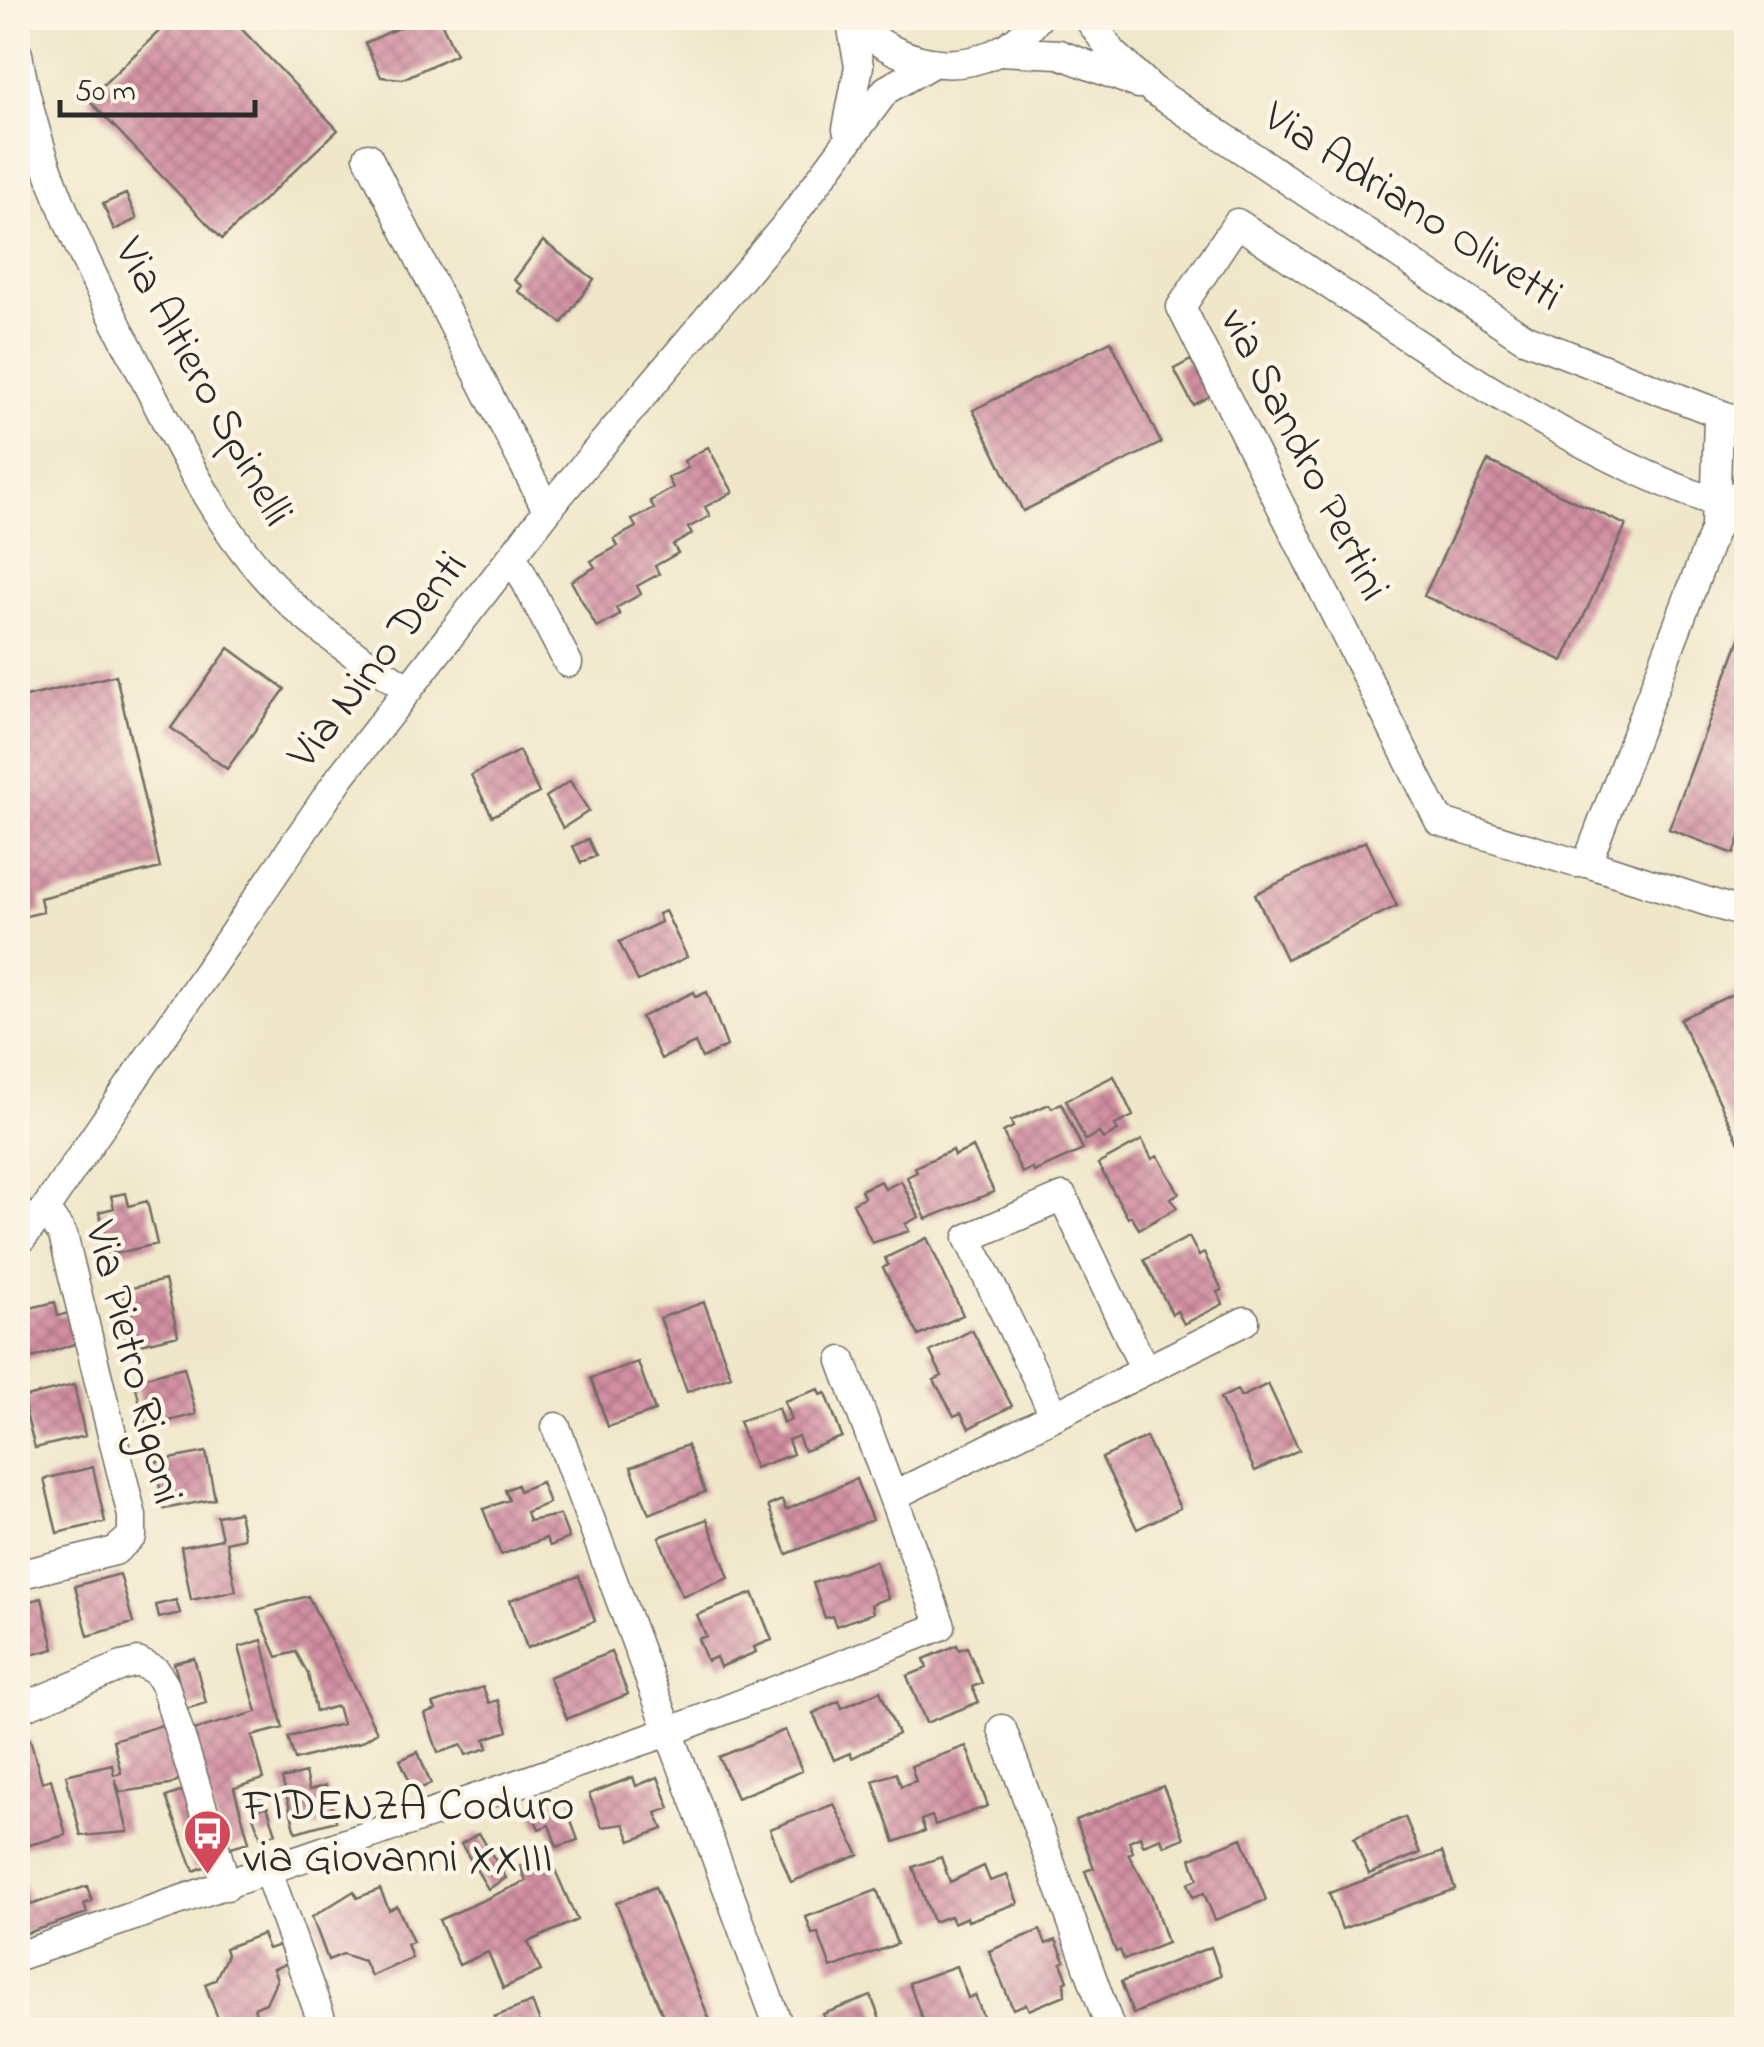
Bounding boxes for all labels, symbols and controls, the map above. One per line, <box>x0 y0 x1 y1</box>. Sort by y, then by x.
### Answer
scale bar <box>60 55 255 117</box>
text: 50 m <box>75 71 136 115</box>
street label: Via Adriano Olivetti <box>1248 86 1575 330</box>
street label: Via Altiero Spinelli <box>95 226 309 540</box>
street label: via Sandro Pertini <box>1201 297 1405 613</box>
street label: Via Nino Denti <box>272 538 485 785</box>
street label: Via Pietro Rigoni <box>64 1214 199 1512</box>
place label: FIDENZA Coduro via Giovanni XXIII <box>242 1775 574 1893</box>
bus stop icon: FIDENZA Coduro via Giovanni XXIII <box>182 1808 234 1876</box>

